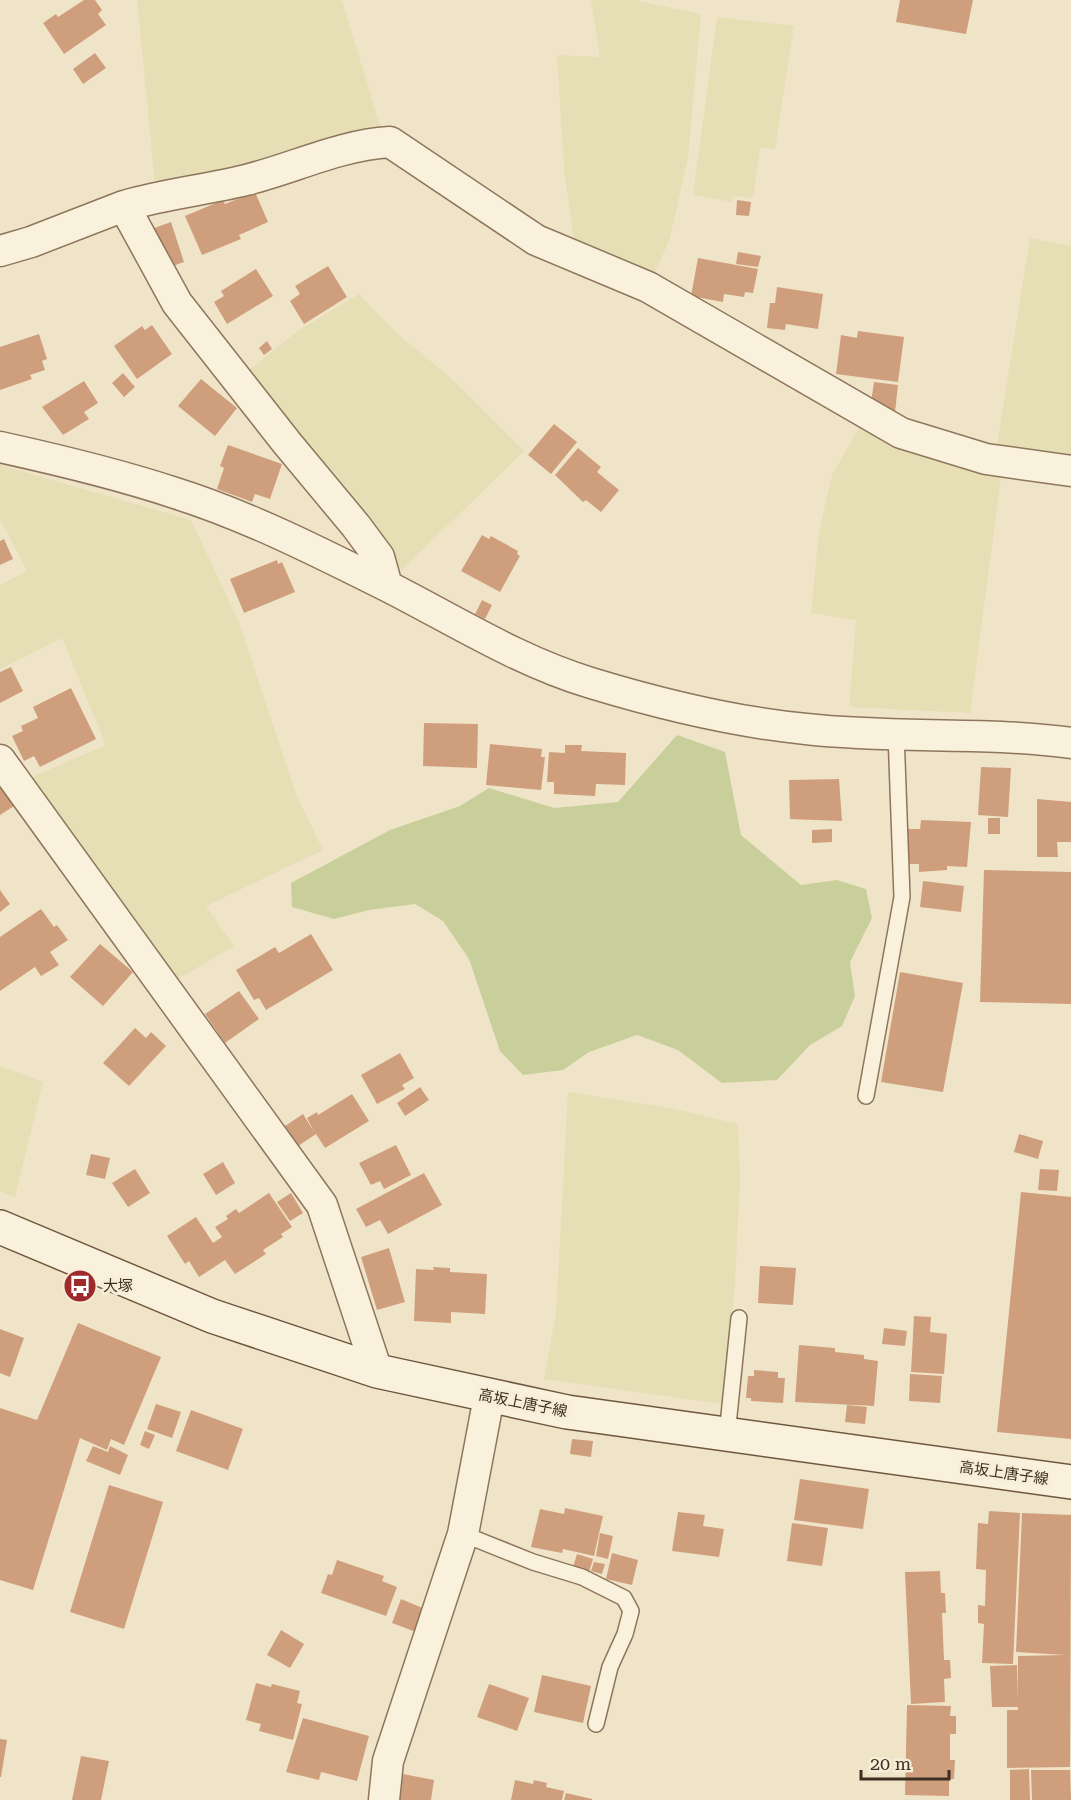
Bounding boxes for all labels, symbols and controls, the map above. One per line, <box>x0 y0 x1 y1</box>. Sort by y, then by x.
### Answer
bus stop icon: 大塚 <box>62 1268 98 1304</box>
place label: 大塚 <box>103 1277 133 1295</box>
street label: 高坂上唐子線 <box>477 1386 569 1420</box>
street label: 高坂上唐子線 <box>958 1458 1050 1488</box>
scale bar <box>861 1743 950 1781</box>
text: 20 m <box>870 1753 911 1774</box>

